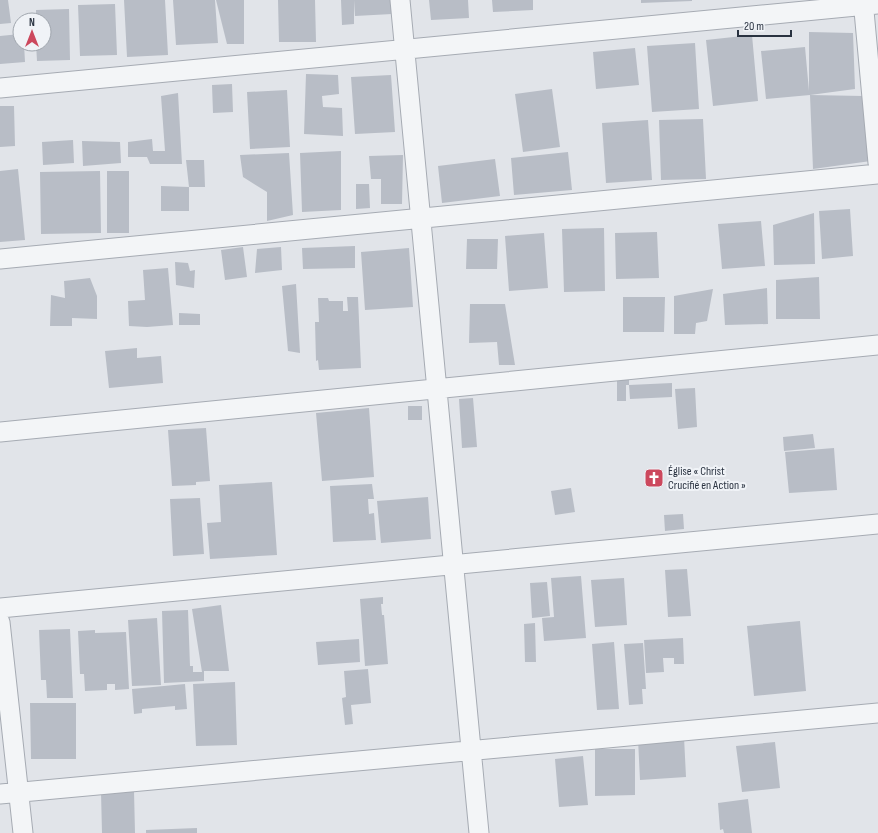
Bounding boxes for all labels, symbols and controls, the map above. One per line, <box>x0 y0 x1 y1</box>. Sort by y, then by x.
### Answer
north arrow <box>12 12 52 52</box>
scale bar <box>738 12 791 38</box>
text: N <box>29 16 35 29</box>
text: 20 m <box>744 19 764 34</box>
place label: Église « Christ Crucifié en Action » <box>668 464 746 493</box>
church icon: Église « Christ Crucifié en Action » <box>643 467 665 489</box>

